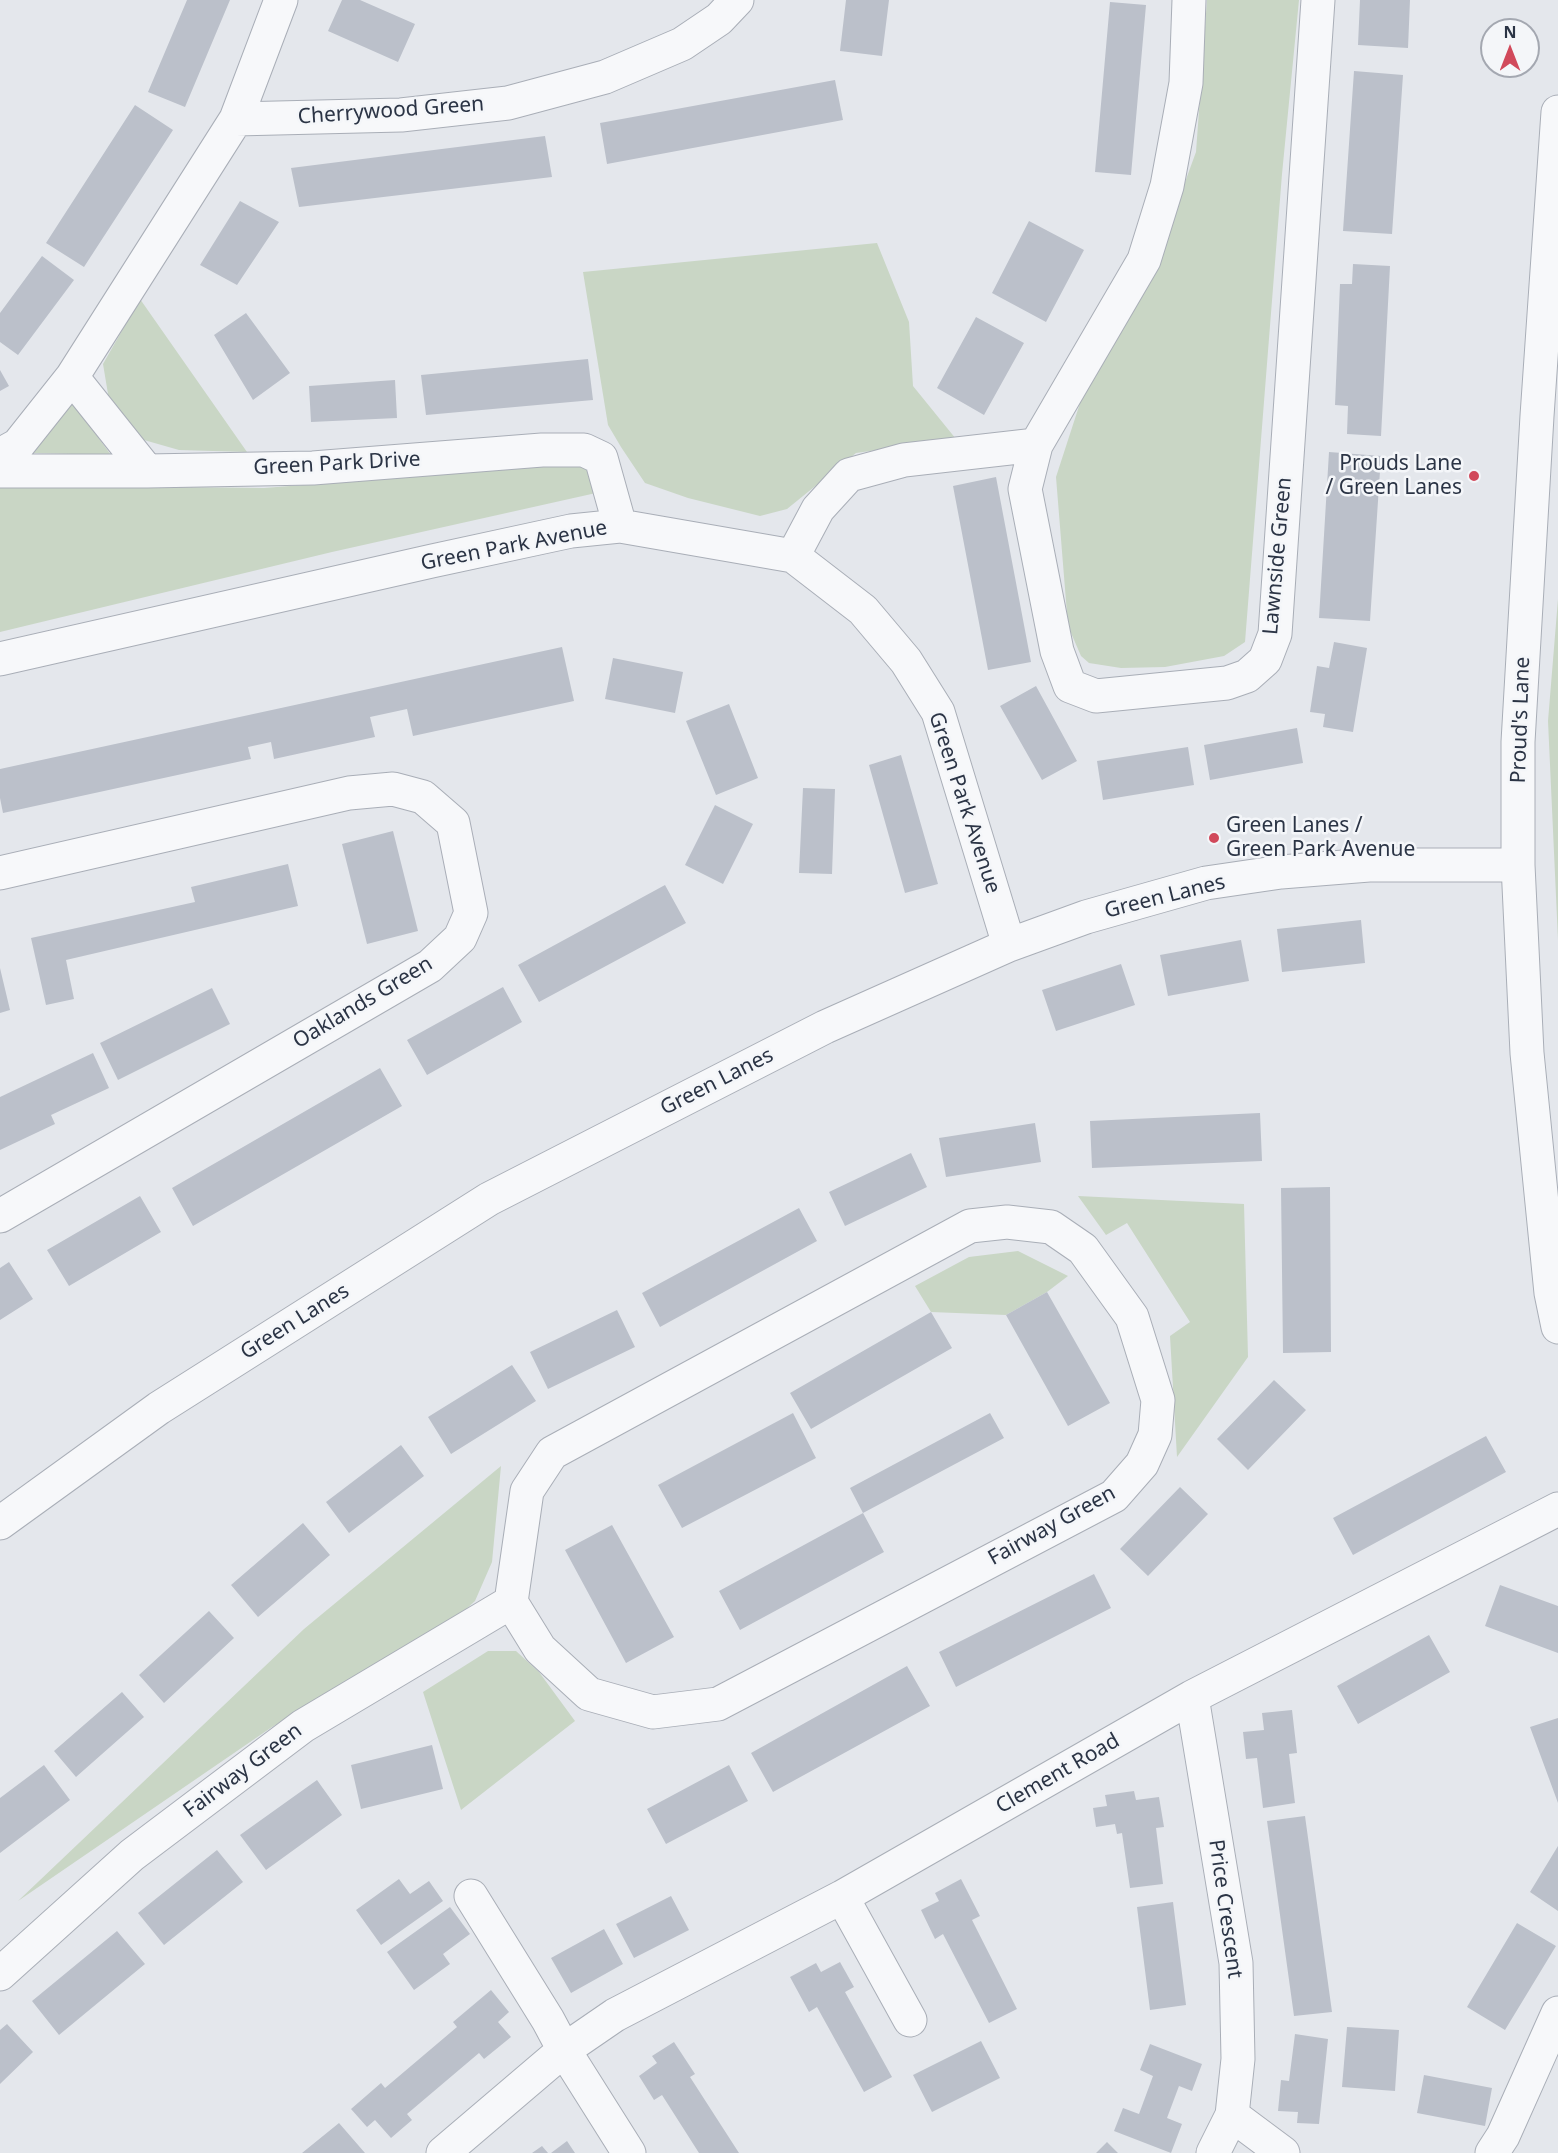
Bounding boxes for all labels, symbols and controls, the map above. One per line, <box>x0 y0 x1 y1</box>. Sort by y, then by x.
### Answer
north arrow <box>1480 18 1540 78</box>
text: N <box>1503 21 1517 43</box>
street label: Cherrywood Green <box>297 92 485 130</box>
street label: Green Park Drive <box>253 447 421 481</box>
place label: Prouds Lane / Green Lanes <box>1325 451 1462 501</box>
marker: Prouds Lane / Green Lanes <box>1467 469 1481 483</box>
street label: Lawnside Green <box>1259 476 1297 636</box>
street label: Green Park Avenue <box>419 516 609 576</box>
street label: Proud's Lane <box>1506 656 1536 784</box>
street label: Green Park Avenue <box>923 709 1005 897</box>
place label: Green Lanes / Green Park Avenue <box>1226 813 1415 863</box>
marker: Green Lanes / Green Park Avenue <box>1207 831 1221 845</box>
street label: Green Lanes <box>1102 870 1228 924</box>
street label: Oaklands Green <box>289 951 437 1055</box>
street label: Green Lanes <box>656 1043 778 1121</box>
street label: Green Lanes <box>236 1279 354 1365</box>
street label: Fairway Green <box>984 1481 1120 1571</box>
street label: Fairway Green <box>179 1718 307 1824</box>
street label: Clement Road <box>992 1728 1124 1820</box>
street label: Price Crescent <box>1203 1838 1247 1980</box>

